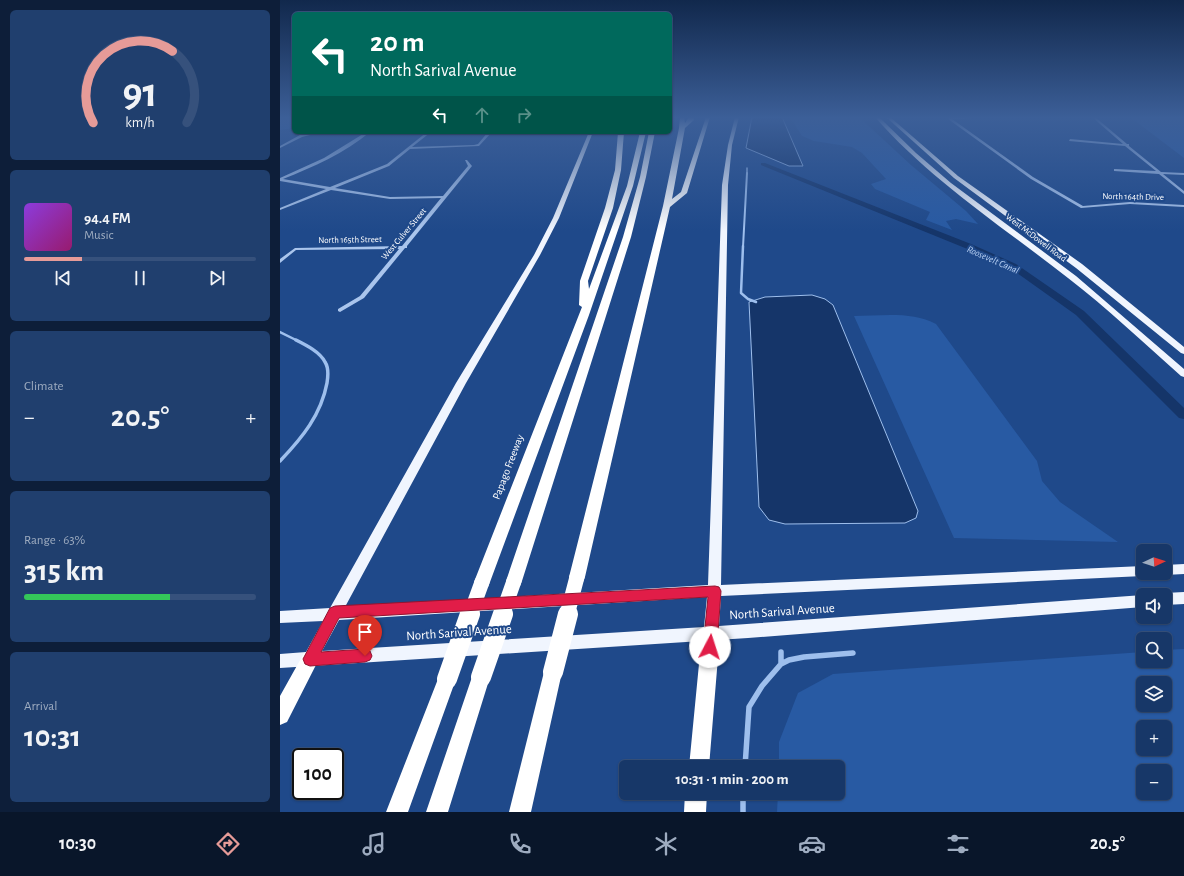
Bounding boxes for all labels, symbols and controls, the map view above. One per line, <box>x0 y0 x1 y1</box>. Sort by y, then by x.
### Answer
icon: left <box>304 28 356 80</box>
text: 20 m <box>370 29 425 57</box>
text: North Sarival Avenue <box>370 62 516 80</box>
text: 91 <box>122 73 158 114</box>
icon: left <box>429 104 451 126</box>
icon: ahead <box>471 104 493 126</box>
icon: right <box>513 104 535 126</box>
text: km/h <box>125 116 155 130</box>
street label: North 164th Drive <box>1102 192 1164 202</box>
street label: West Culver Street <box>380 206 428 262</box>
text: 94.4 FM <box>84 211 131 226</box>
street label: West McDowell Road <box>1004 212 1068 264</box>
text: Music <box>84 229 114 242</box>
street label: North 165th Street <box>318 235 382 245</box>
water label: Roosevelt Canal <box>965 244 1021 276</box>
icon: previous <box>52 267 74 289</box>
icon: pause <box>129 267 151 289</box>
icon: next <box>206 267 228 289</box>
text: Climate <box>24 380 63 393</box>
text: 20.5° <box>111 402 169 432</box>
text: − <box>24 406 35 428</box>
text: + <box>245 406 256 428</box>
street label: Papago Freeway <box>491 433 526 501</box>
text: Range · 63% <box>24 534 85 547</box>
north arrow <box>1136 544 1172 580</box>
map controls <box>1136 544 1172 800</box>
text: 315 km <box>24 556 104 586</box>
button: sound <box>1136 588 1172 624</box>
street label: North Sarival Avenue <box>729 602 835 622</box>
pin <box>348 615 382 656</box>
icon: arrive <box>354 621 376 643</box>
street label: North Sarival Avenue <box>406 623 512 643</box>
position arrow <box>689 626 731 668</box>
button: search <box>1136 632 1172 668</box>
button: layers <box>1136 676 1172 712</box>
text: Arrival <box>24 700 57 713</box>
button: + <box>1136 720 1172 756</box>
text: 10:31 <box>24 722 81 752</box>
speed limit sign: 100 <box>292 748 344 800</box>
button: − <box>1136 764 1172 800</box>
text: 10:31 · 1 min · 200 m <box>675 772 789 787</box>
icon: directions <box>214 830 242 858</box>
icon: music <box>360 830 388 858</box>
icon: phone <box>506 830 534 858</box>
icon: climate <box>652 830 680 858</box>
icon: car <box>798 830 826 858</box>
icon: filters <box>944 830 972 858</box>
text: 10:30 <box>59 835 96 853</box>
text: 20.5° <box>1090 835 1125 853</box>

